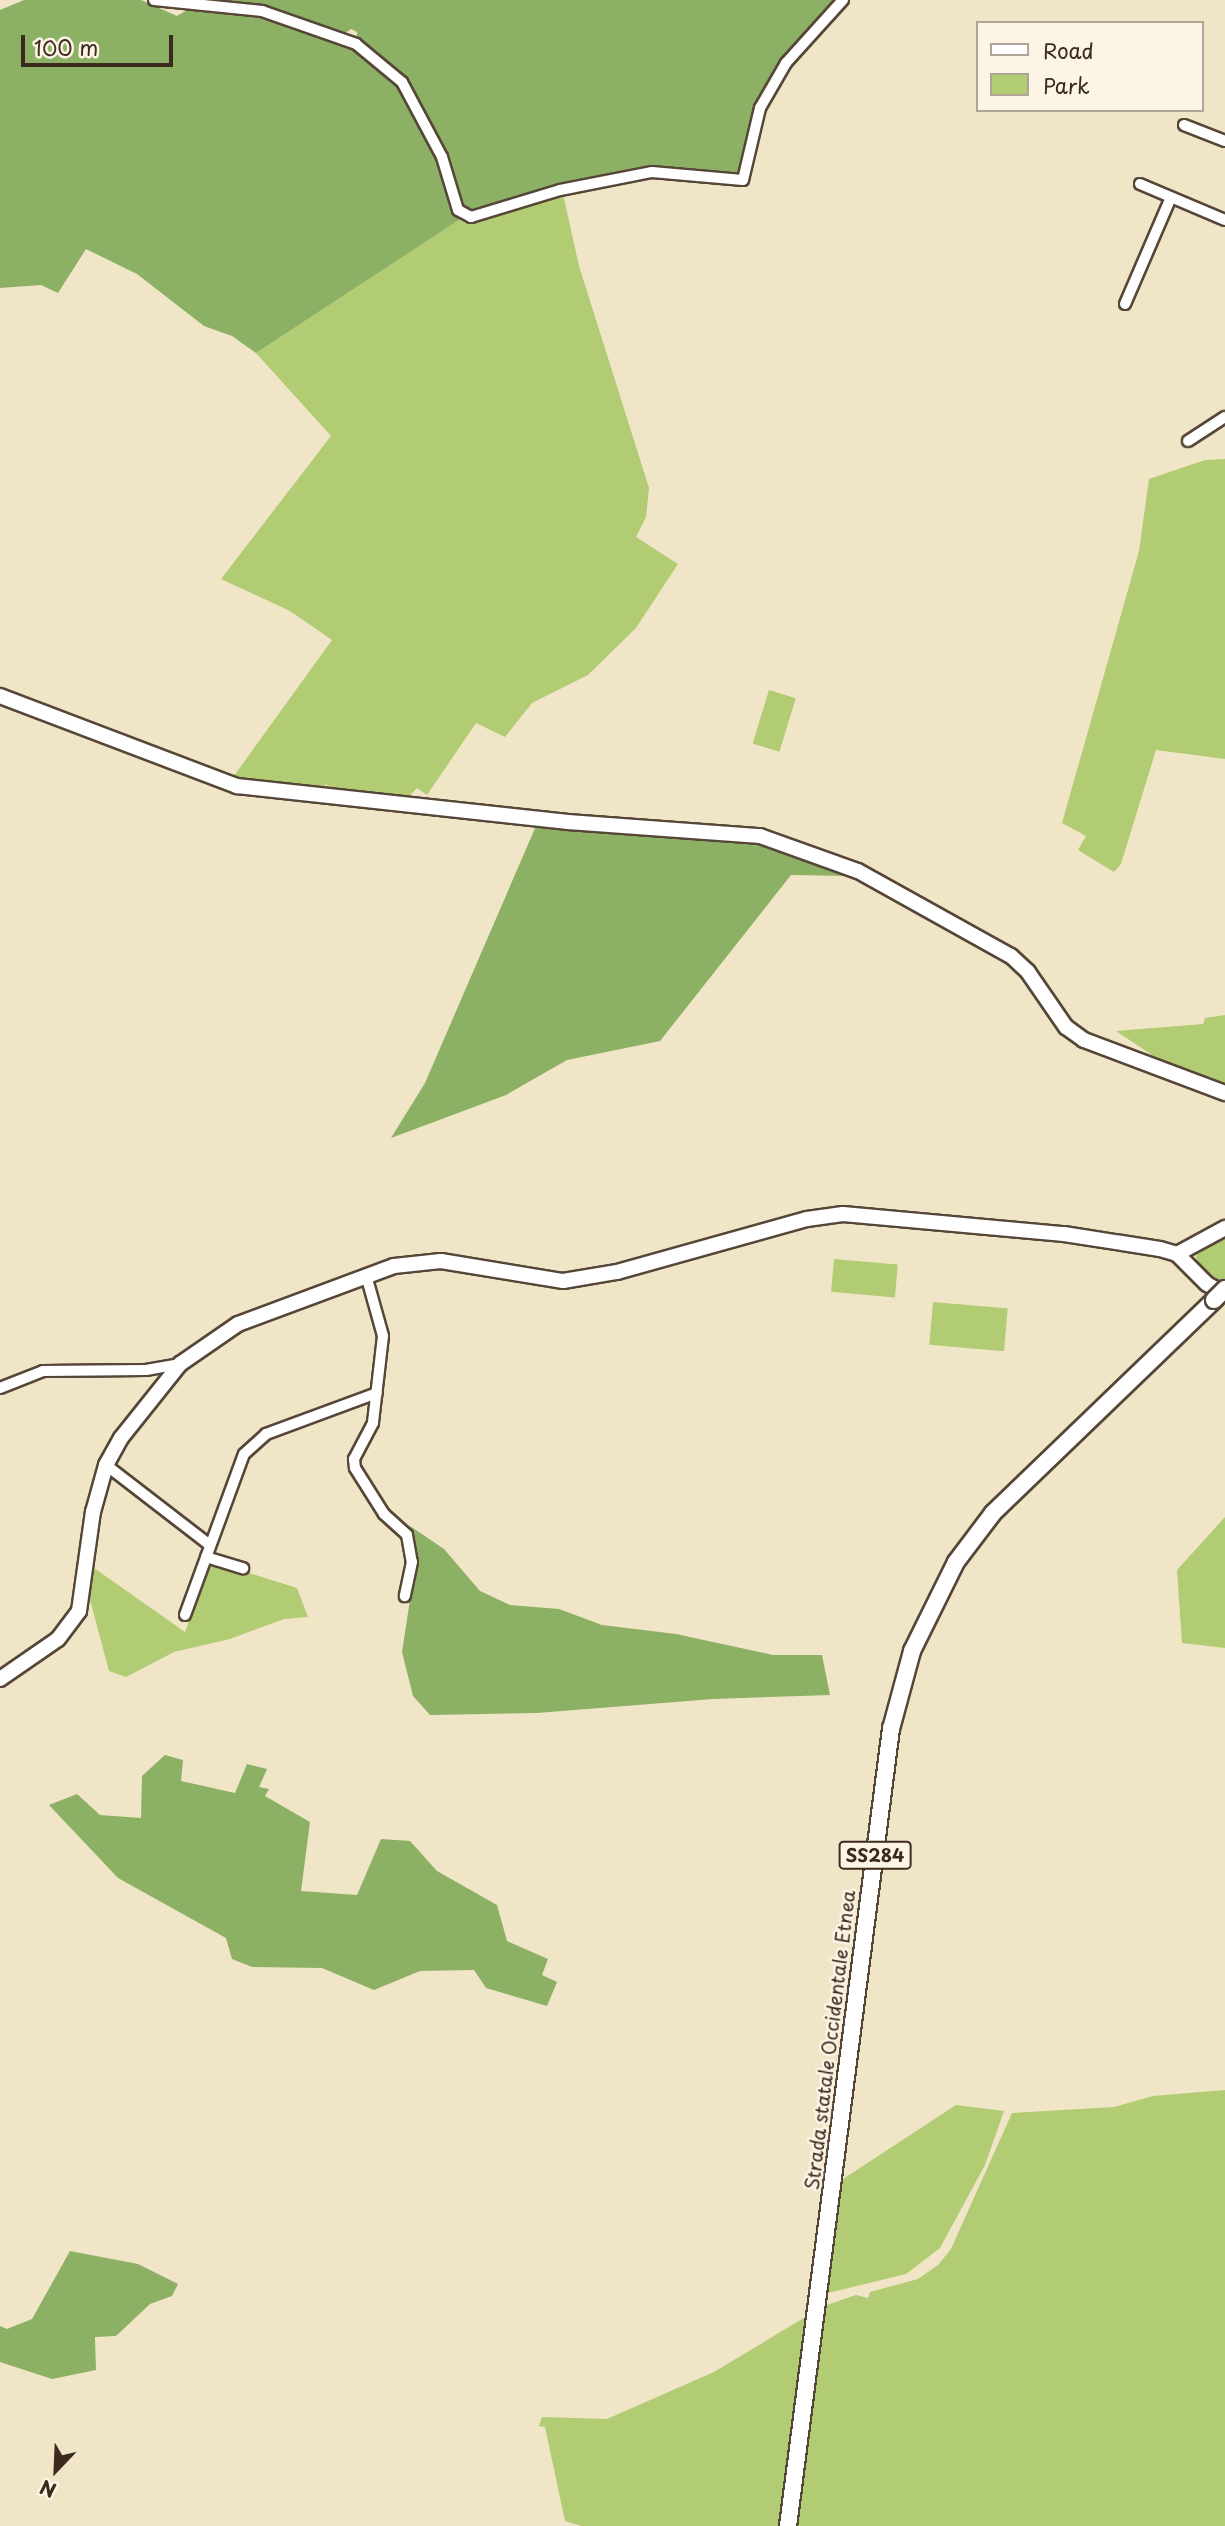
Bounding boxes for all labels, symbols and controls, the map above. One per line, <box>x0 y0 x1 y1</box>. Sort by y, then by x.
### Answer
scale bar <box>24 21 177 65</box>
legend <box>976 21 1204 112</box>
text: 100 m <box>34 31 98 63</box>
text: Road <box>1043 34 1094 66</box>
text: Park <box>1043 69 1090 101</box>
road number: SS284 <box>838 1840 912 1870</box>
street label: Strada statale Occidentale Etnea <box>800 1887 860 2193</box>
north arrow <box>21 2435 91 2505</box>
text: N <box>35 2474 60 2505</box>

